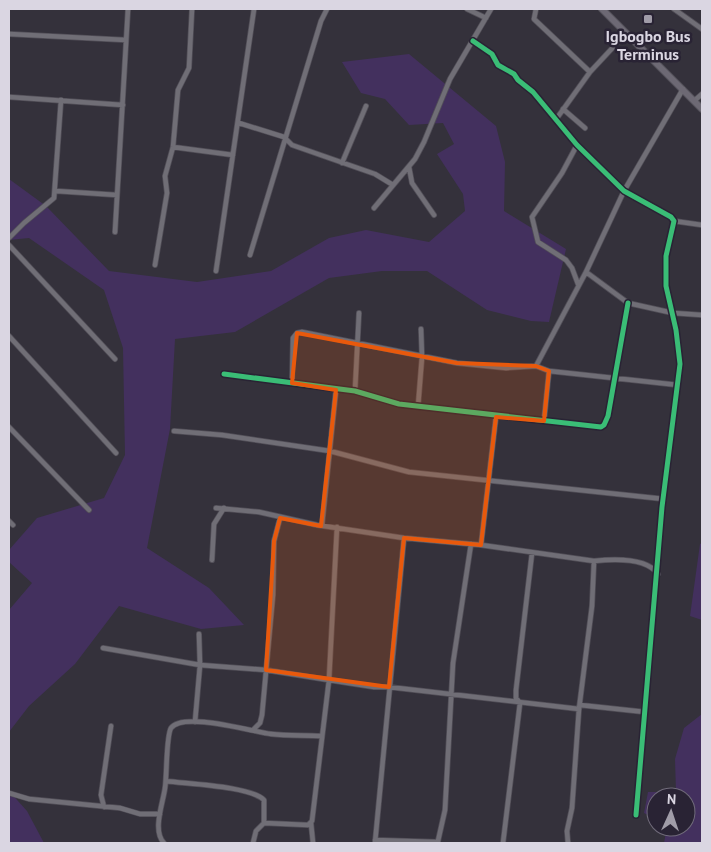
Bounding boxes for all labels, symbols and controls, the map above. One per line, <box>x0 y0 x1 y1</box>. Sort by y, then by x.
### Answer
marker: Igbogbo Bus Terminus <box>642 13 654 25</box>
place label: Igbogbo Bus Terminus <box>606 26 691 64</box>
north arrow <box>646 787 696 837</box>
text: N <box>667 790 677 808</box>

